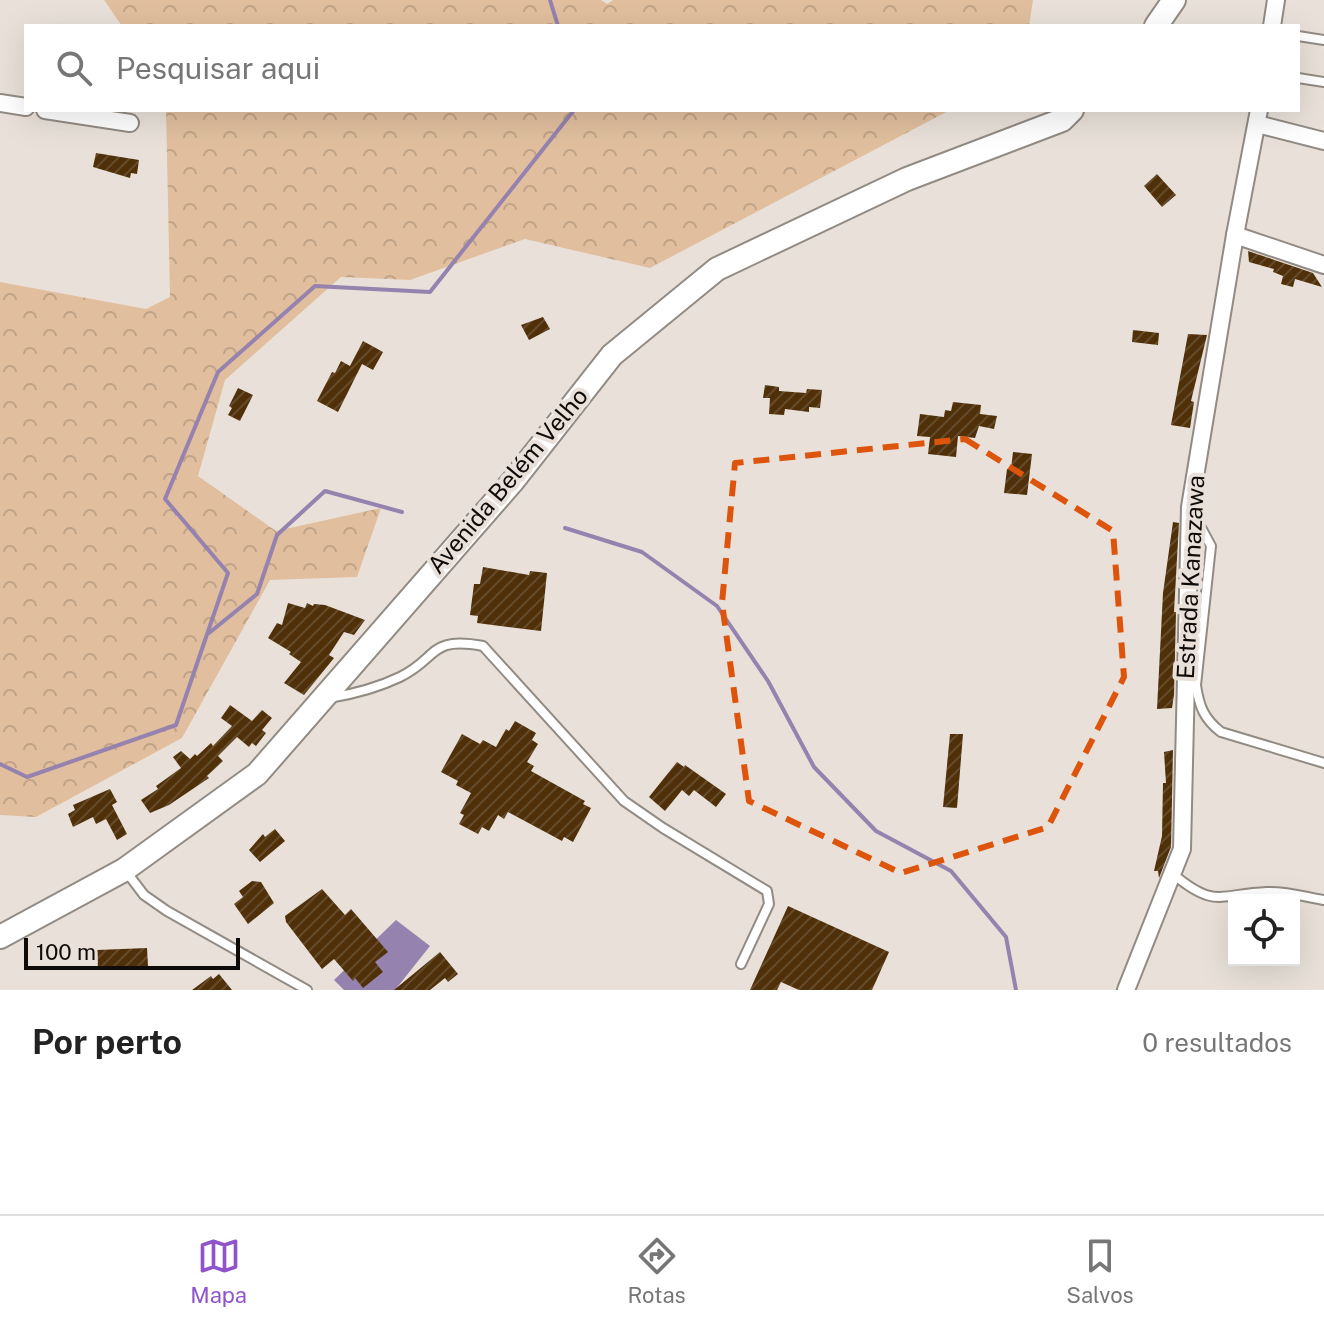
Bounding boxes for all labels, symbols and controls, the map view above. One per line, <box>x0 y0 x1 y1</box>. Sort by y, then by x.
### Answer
search box <box>24 24 1300 112</box>
icon: search <box>52 46 96 90</box>
text: Pesquisar aqui <box>116 50 320 86</box>
street label: Avenida Belém Velho <box>421 382 593 579</box>
street label: Estrada Kanazawa <box>1171 474 1209 680</box>
map controls <box>1228 894 1300 966</box>
button: locate <box>1228 894 1300 966</box>
scale bar <box>24 934 240 970</box>
text: 100 m <box>36 939 96 965</box>
text: Por perto <box>32 1022 182 1062</box>
text: 0 resultados <box>1142 1027 1292 1058</box>
tab: Mapa <box>190 1234 247 1308</box>
tab: Rotas <box>628 1234 686 1308</box>
tab: Salvos <box>1066 1234 1134 1308</box>

